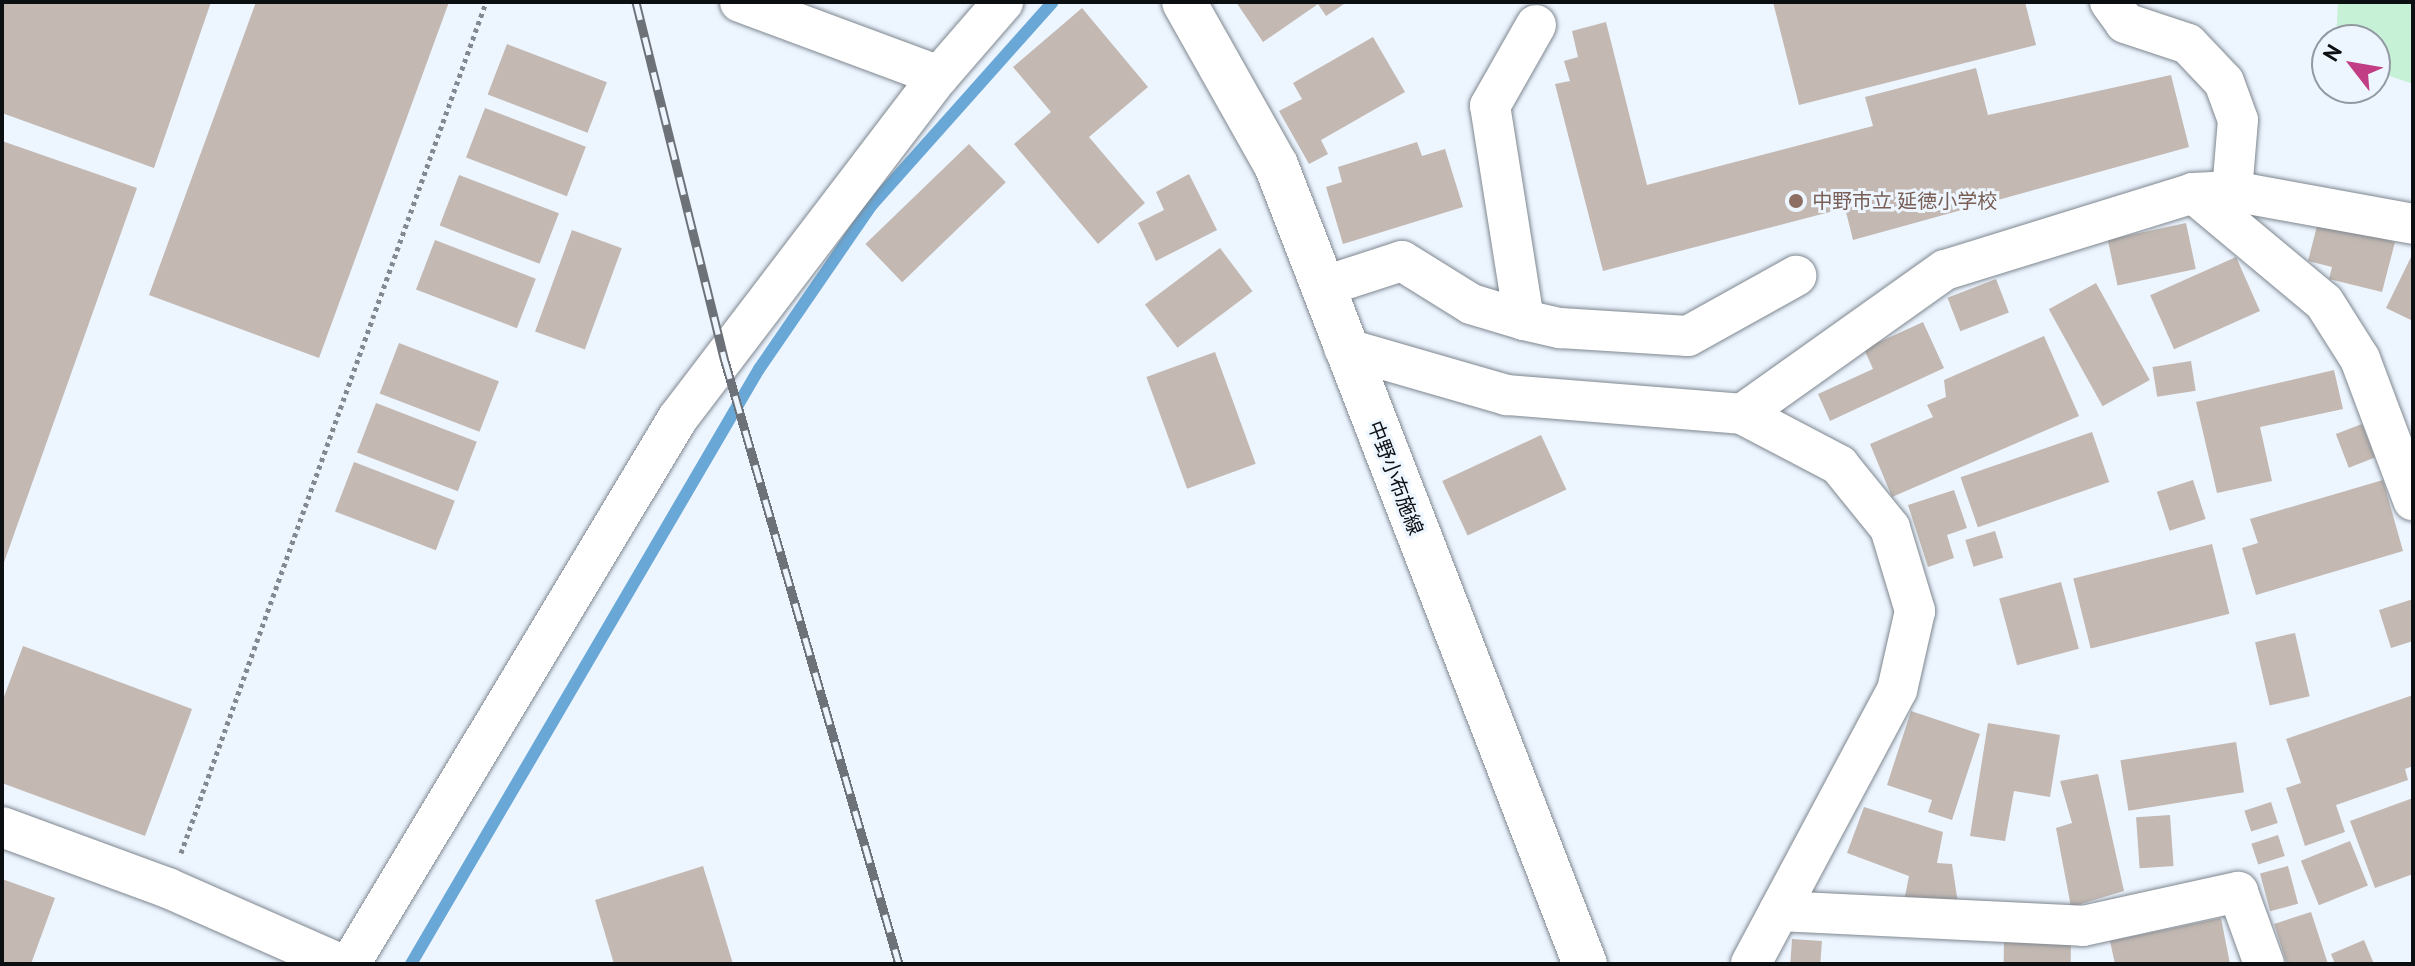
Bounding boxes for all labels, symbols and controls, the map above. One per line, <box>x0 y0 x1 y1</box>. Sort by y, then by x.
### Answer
north arrow <box>2311 24 2391 104</box>
text: N <box>2316 39 2348 66</box>
place label: 中野市立 延徳小学校 <box>1812 189 1997 213</box>
marker: 中野市立 延徳小学校 <box>1787 192 1805 210</box>
street label: 中野小布施線 <box>1362 418 1428 538</box>

